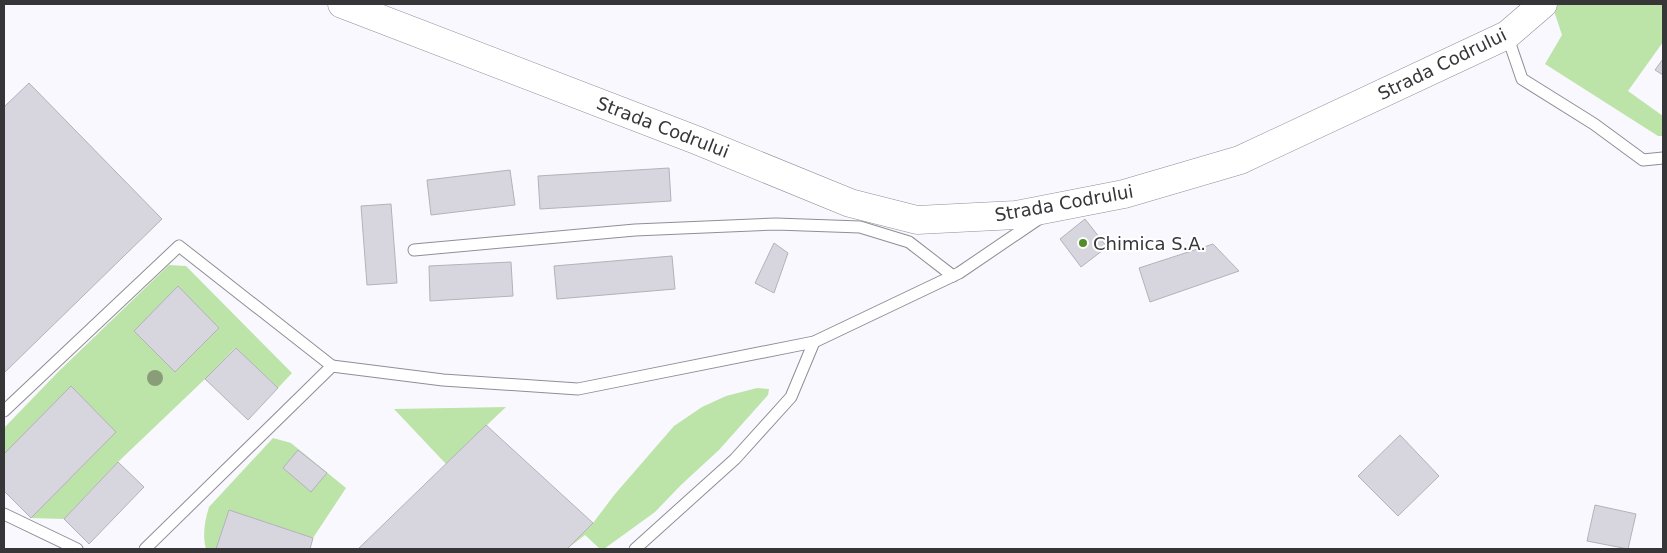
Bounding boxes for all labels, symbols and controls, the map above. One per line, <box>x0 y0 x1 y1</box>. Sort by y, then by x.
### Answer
street label: Strada Codrului <box>1374 24 1510 104</box>
street label: Strada Codrului <box>594 92 732 162</box>
street label: Strada Codrului <box>993 180 1135 226</box>
place label: Chimica S.A. <box>1093 233 1206 254</box>
marker: Chimica S.A. <box>1077 237 1089 249</box>

